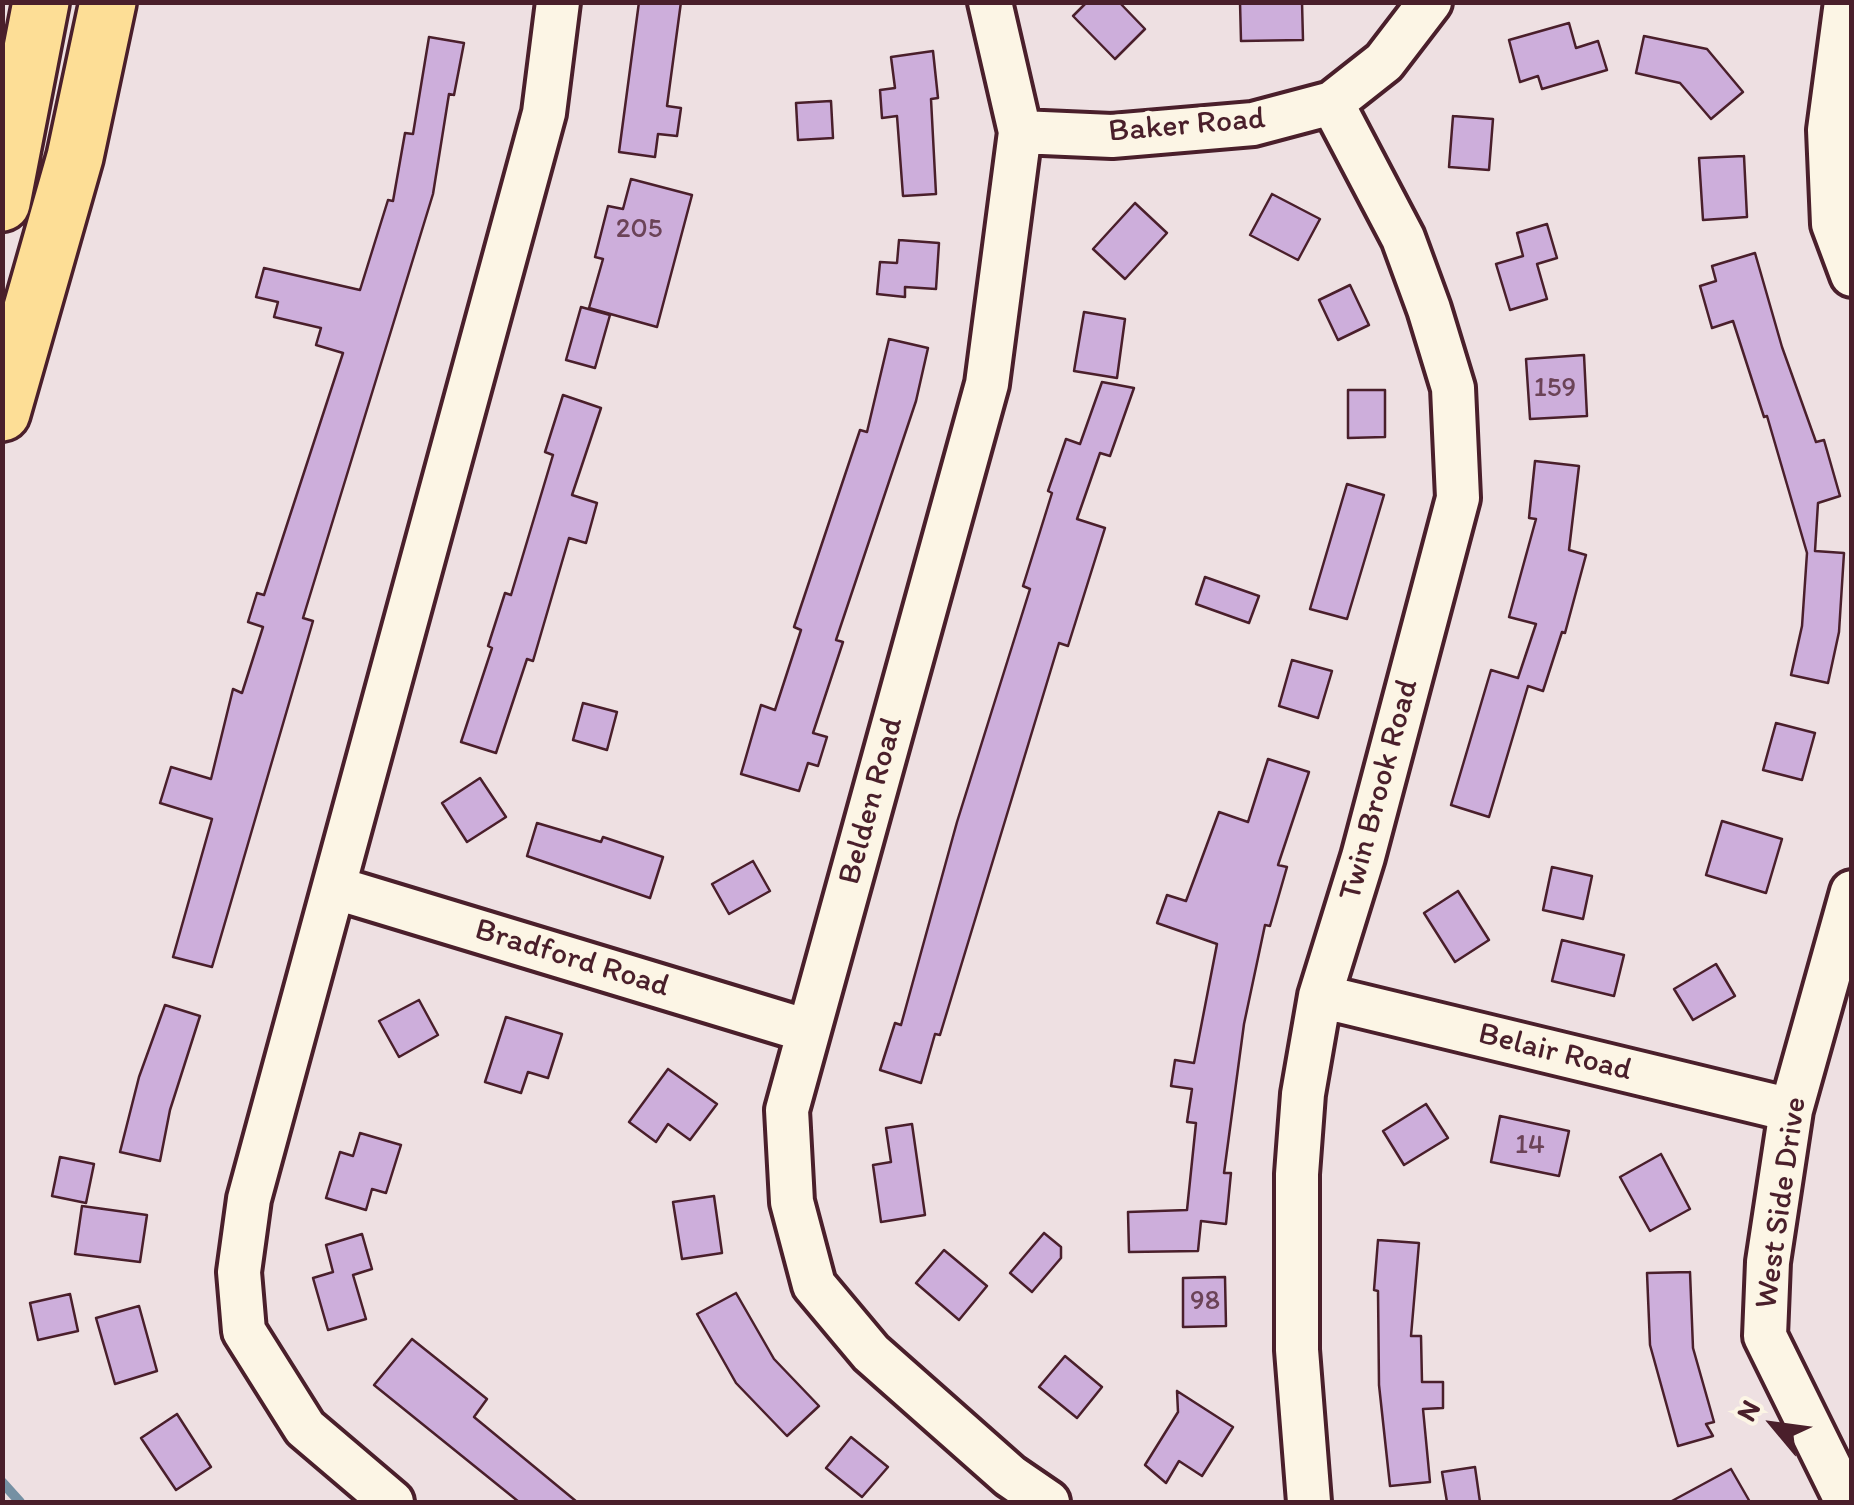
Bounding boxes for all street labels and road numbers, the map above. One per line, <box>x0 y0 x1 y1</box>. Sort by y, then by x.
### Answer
street label: Baker Road <box>1107 100 1267 152</box>
street label: Twin Brook Road <box>1332 675 1428 905</box>
street label: Belden Road <box>831 713 913 889</box>
street label: Bradford Road <box>470 911 674 1007</box>
street label: Belair Road <box>1474 1015 1636 1091</box>
street label: West Side Drive <box>1748 1095 1816 1311</box>

